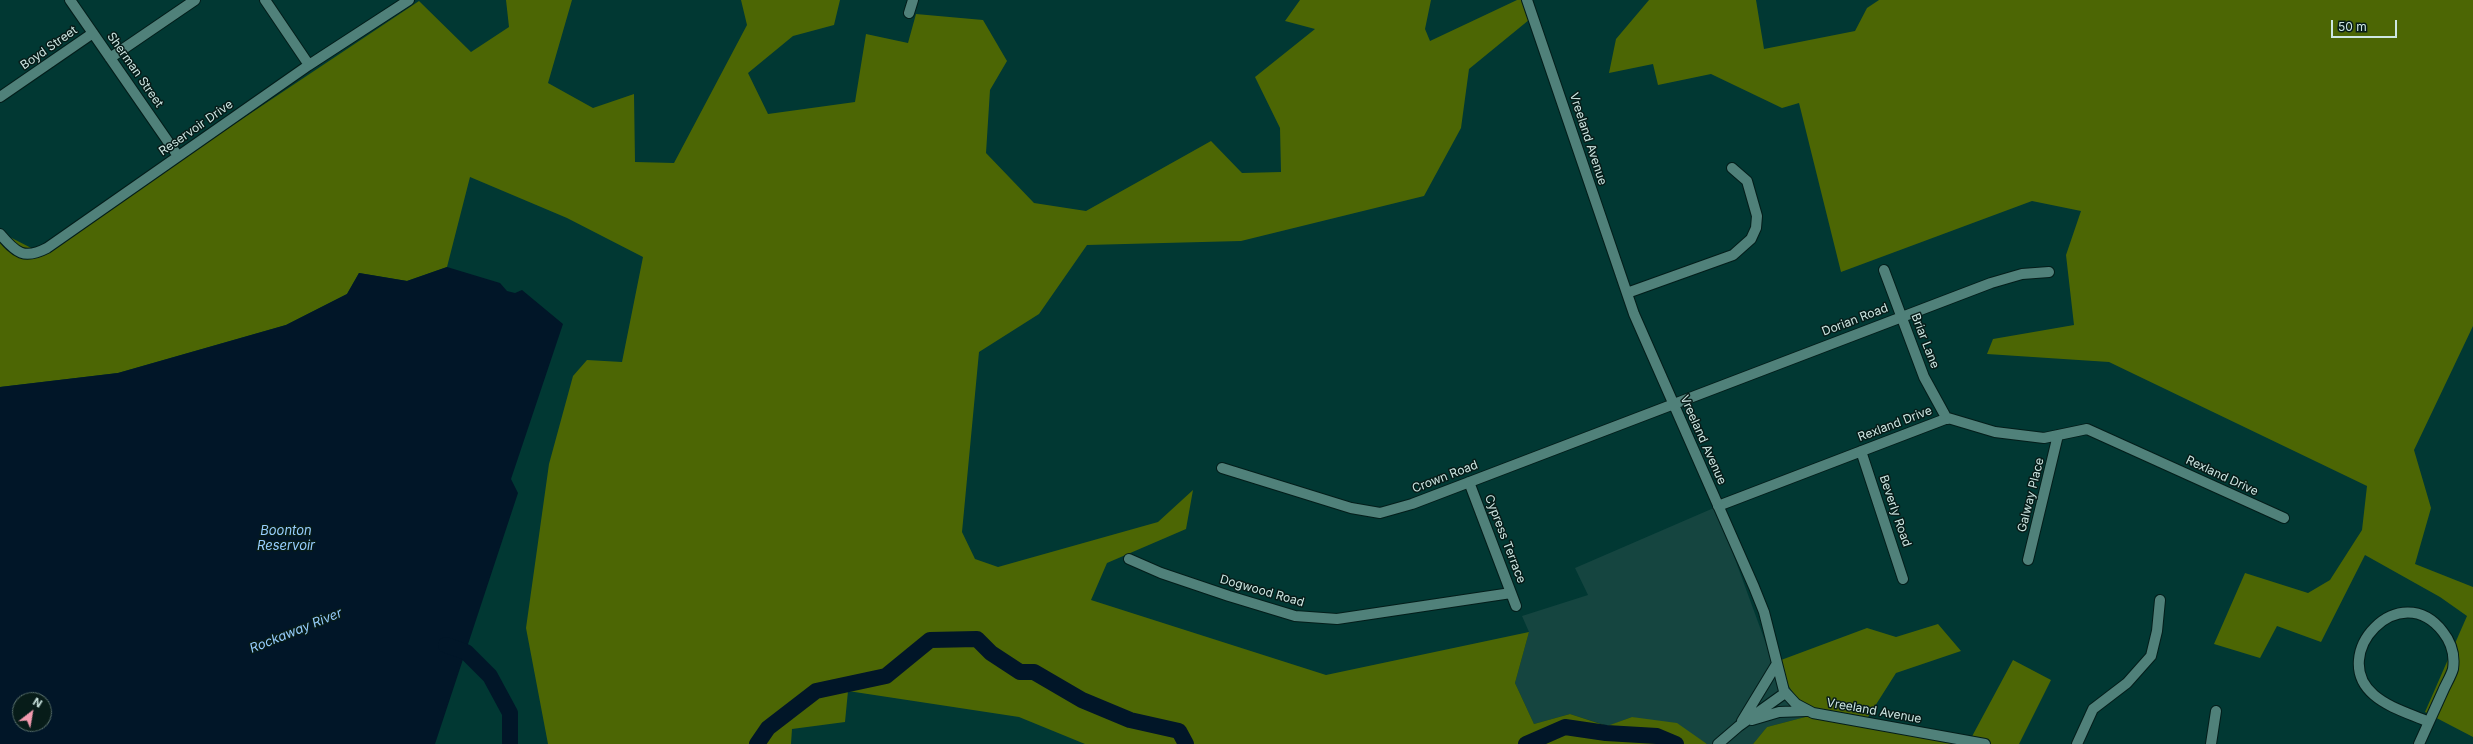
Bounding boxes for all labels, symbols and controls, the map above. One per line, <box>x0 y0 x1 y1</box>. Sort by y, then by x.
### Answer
scale bar <box>2333 12 2399 38</box>
text: 50 m <box>2338 19 2367 34</box>
street label: Boyd Street <box>18 23 80 73</box>
street label: Sherman Street <box>104 30 166 110</box>
street label: Vreeland Avenue <box>1566 91 1610 187</box>
street label: Reservoir Drive <box>156 97 236 159</box>
street label: Dorian Road <box>1820 301 1890 339</box>
street label: Briar Lane <box>1908 311 1942 371</box>
street label: Vreeland Avenue <box>1677 393 1729 487</box>
street label: Rexland Drive <box>1856 403 1934 445</box>
street label: Rexland Drive <box>2184 453 2260 499</box>
street label: Galway Place <box>2015 456 2047 534</box>
street label: Crown Road <box>1410 458 1480 496</box>
street label: Beverly Road <box>1876 473 1914 549</box>
street label: Cypress Terrace <box>1481 493 1529 585</box>
water label: Boonton Reservoir <box>257 523 315 554</box>
street label: Dogwood Road <box>1218 572 1306 610</box>
water label: Rockaway River <box>247 605 345 657</box>
north arrow <box>12 692 52 732</box>
text: N <box>30 694 45 711</box>
street label: Vreeland Avenue <box>1825 696 1923 726</box>

